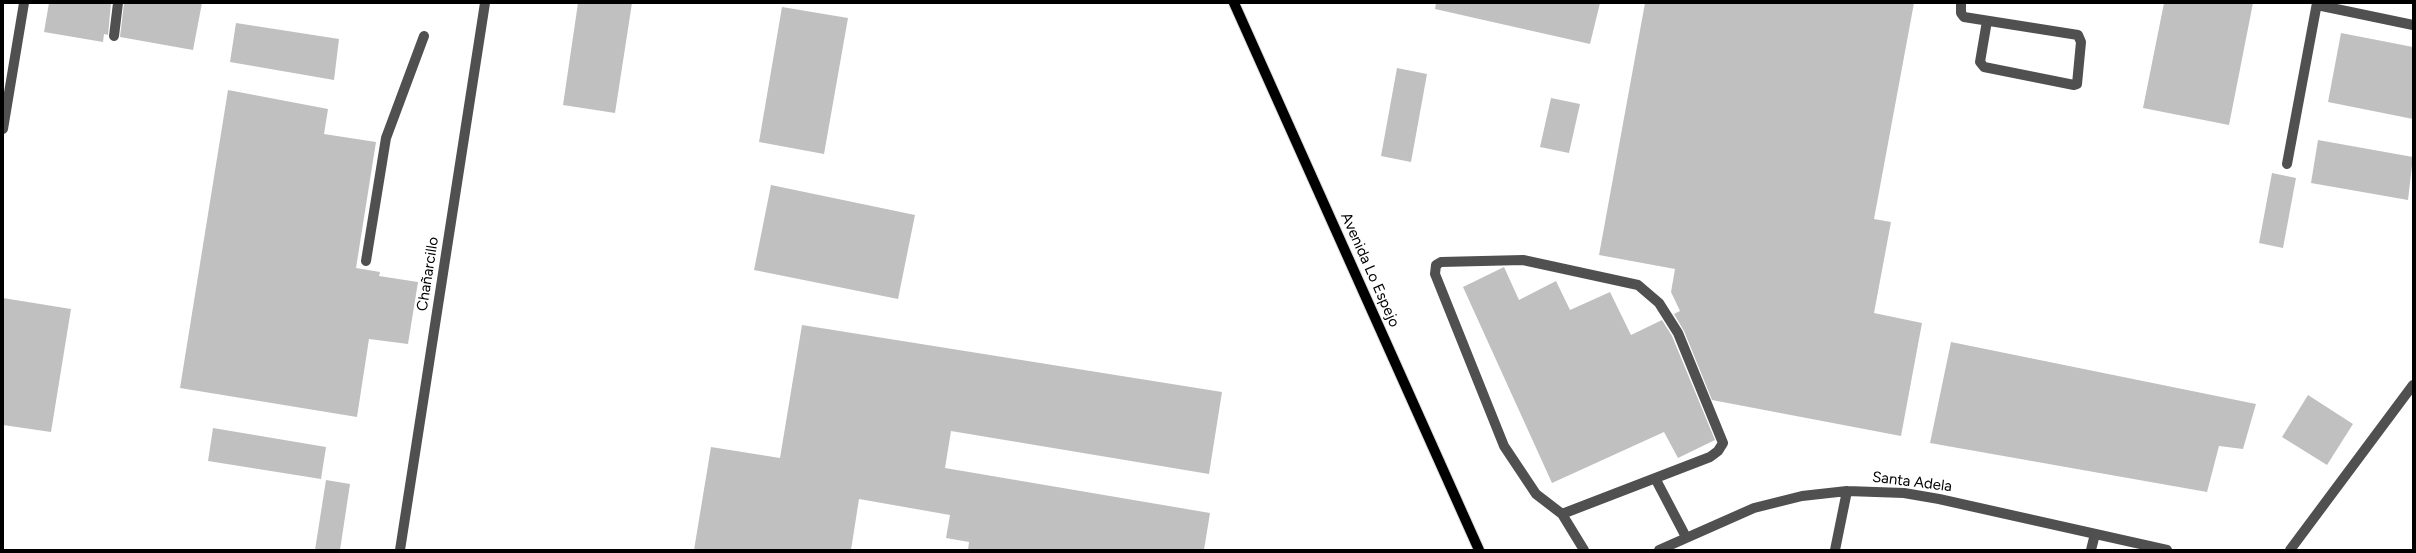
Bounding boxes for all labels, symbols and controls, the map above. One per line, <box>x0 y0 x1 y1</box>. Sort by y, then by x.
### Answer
street label: Avenida Lo Espejo <box>1337 210 1403 330</box>
street label: Chañarcillo <box>413 236 443 312</box>
street label: Santa Adela <box>1871 468 1953 496</box>

